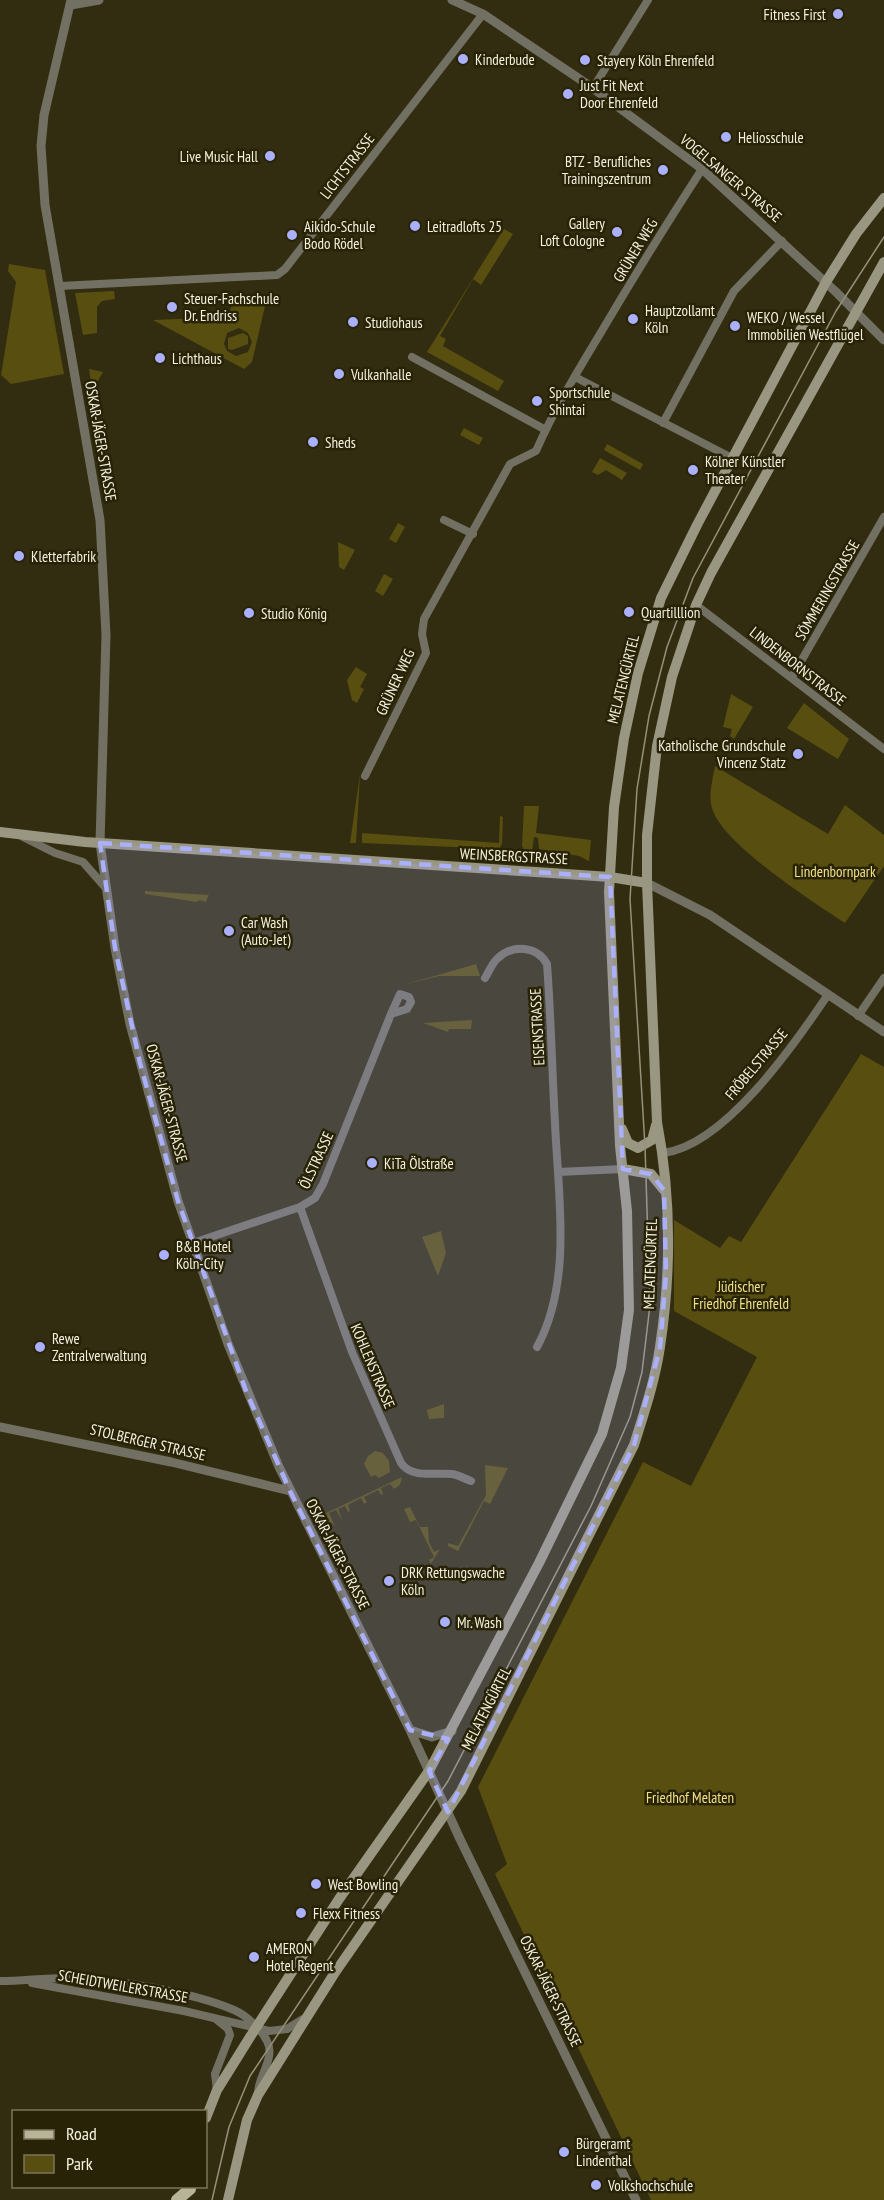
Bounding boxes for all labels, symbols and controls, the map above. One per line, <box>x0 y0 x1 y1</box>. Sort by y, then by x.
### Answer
place label: Fitness First <box>764 5 826 24</box>
marker: Fitness First <box>831 7 845 21</box>
place label: Kinderbude <box>475 50 535 69</box>
place label: Stayery Köln Ehrenfeld <box>597 51 714 70</box>
marker: Kinderbude <box>456 52 470 66</box>
marker: Stayery Köln Ehrenfeld <box>578 53 592 67</box>
place label: Just Fit Next Door Ehrenfeld <box>579 76 658 112</box>
marker: Just Fit Next Door Ehrenfeld <box>561 87 575 101</box>
place label: Heliosschule <box>738 128 804 147</box>
street label: VOGELSANGER STRASSE <box>675 129 786 226</box>
street label: LICHTSTRASSE <box>316 130 378 202</box>
marker: Heliosschule <box>719 130 733 144</box>
place label: Live Music Hall <box>180 147 258 166</box>
marker: Live Music Hall <box>263 149 277 163</box>
place label: BTZ - Berufliches Trainingszentrum <box>562 152 651 188</box>
marker: BTZ - Berufliches Trainingszentrum <box>656 163 670 177</box>
place label: Gallery Loft Cologne <box>540 214 605 250</box>
street label: GRÜNER WEG <box>609 215 661 285</box>
place label: Aikido-Schule Bodo Rödel <box>304 217 375 253</box>
place label: Leitradlofts 25 <box>427 217 502 236</box>
marker: Leitradlofts 25 <box>408 219 422 233</box>
marker: Gallery Loft Cologne <box>610 225 624 239</box>
marker: Aikido-Schule Bodo Rödel <box>285 228 299 242</box>
place label: Steuer-Fachschule Dr. Endriss <box>184 289 279 325</box>
marker: Steuer-Fachschule Dr. Endriss <box>165 300 179 314</box>
place label: Hauptzollamt Köln <box>645 301 715 337</box>
place label: WEKO / Wessel Immobilien Westflügel <box>747 308 864 344</box>
marker: Hauptzollamt Köln <box>626 312 640 326</box>
place label: Studiohaus <box>365 313 422 332</box>
marker: Studiohaus <box>346 315 360 329</box>
marker: WEKO / Wessel Immobilien Westflügel <box>728 319 742 333</box>
place label: Lichthaus <box>172 349 222 368</box>
marker: Lichthaus <box>153 351 167 365</box>
place label: Vulkanhalle <box>350 365 412 384</box>
marker: Vulkanhalle <box>332 367 346 381</box>
street label: OSKAR-JÄGER-STRASSE <box>81 380 121 502</box>
place label: Sportschule Shintai <box>549 383 610 419</box>
marker: Sportschule Shintai <box>530 394 544 408</box>
place label: Sheds <box>325 433 356 452</box>
marker: Sheds <box>306 435 320 449</box>
place label: Kölner Künstler Theater <box>705 452 786 488</box>
marker: Kölner Künstler Theater <box>686 463 700 477</box>
street label: SÖMMERINGSTRASSE <box>791 536 863 644</box>
place label: Kletterfabrik <box>31 547 96 566</box>
marker: Kletterfabrik <box>12 549 26 563</box>
place label: Quartilllion <box>641 603 700 622</box>
place label: Studio König <box>261 604 327 623</box>
marker: Quartilllion <box>622 605 636 619</box>
marker: Studio König <box>242 606 256 620</box>
street label: LINDENBORNSTRASSE <box>746 622 850 710</box>
street label: MELATENGÜRTEL <box>603 632 643 725</box>
street label: GRÜNER WEG <box>371 646 419 718</box>
place label: Katholische Grundschule Vincenz Statz <box>658 736 786 772</box>
marker: Katholische Grundschule Vincenz Statz <box>791 747 805 761</box>
street label: WEINSBERGSTRASSE <box>459 844 569 868</box>
park label: Lindenbornpark <box>794 862 876 881</box>
place label: Car Wash (Auto-Jet) <box>241 913 291 949</box>
marker: Car Wash (Auto-Jet) <box>222 924 236 938</box>
street label: EISENSTRASSE <box>525 988 549 1066</box>
street label: FRÖBELSTRASSE <box>721 1024 791 1104</box>
street label: OSKAR-JÄGER-STRASSE <box>142 1042 192 1164</box>
street label: ÖLSTRASSE <box>295 1128 337 1192</box>
place label: KiTa Ölstraße <box>384 1154 454 1173</box>
marker: KiTa Ölstraße <box>365 1156 379 1170</box>
street label: MELATENGÜRTEL <box>639 1218 661 1310</box>
place label: B&B Hotel Köln-City <box>176 1237 232 1273</box>
marker: B&B Hotel Köln-City <box>157 1248 171 1262</box>
park label: Jüdischer Friedhof Ehrenfeld <box>693 1277 789 1313</box>
street label: KOHLENSTRASSE <box>347 1321 399 1411</box>
place label: Rewe Zentralverwaltung <box>52 1329 147 1365</box>
marker: Rewe Zentralverwaltung <box>33 1340 47 1354</box>
street label: STOLBERGER STRASSE <box>88 1419 208 1465</box>
street label: OSKAR-JÄGER-STRASSE <box>302 1496 374 1612</box>
place label: DRK Rettungswache Köln <box>401 1563 505 1599</box>
marker: DRK Rettungswache Köln <box>382 1574 396 1588</box>
place label: Mr. Wash <box>457 1613 502 1632</box>
marker: Mr. Wash <box>438 1615 452 1629</box>
street label: MELATENGÜRTEL <box>457 1663 515 1753</box>
park label: Friedhof Melaten <box>646 1788 734 1807</box>
place label: West Bowling <box>328 1875 398 1894</box>
marker: West Bowling <box>309 1877 323 1891</box>
place label: Flexx Fitness <box>313 1904 380 1923</box>
marker: Flexx Fitness <box>294 1906 308 1920</box>
street label: OSKAR-JÄGER-STRASSE <box>516 1932 586 2050</box>
place label: AMERON Hotel Regent <box>266 1939 333 1975</box>
marker: AMERON Hotel Regent <box>247 1950 261 1964</box>
street label: SCHEIDTWEILERSTRASSE <box>57 1965 189 2007</box>
legend <box>12 2110 207 2188</box>
text: Road <box>66 2122 97 2145</box>
place label: Bürgeramt Lindenthal <box>576 2134 632 2170</box>
marker: Bürgeramt Lindenthal <box>557 2145 571 2159</box>
text: Park <box>66 2152 93 2175</box>
place label: Volkshochschule <box>607 2176 693 2195</box>
marker: Volkshochschule <box>589 2178 603 2192</box>

